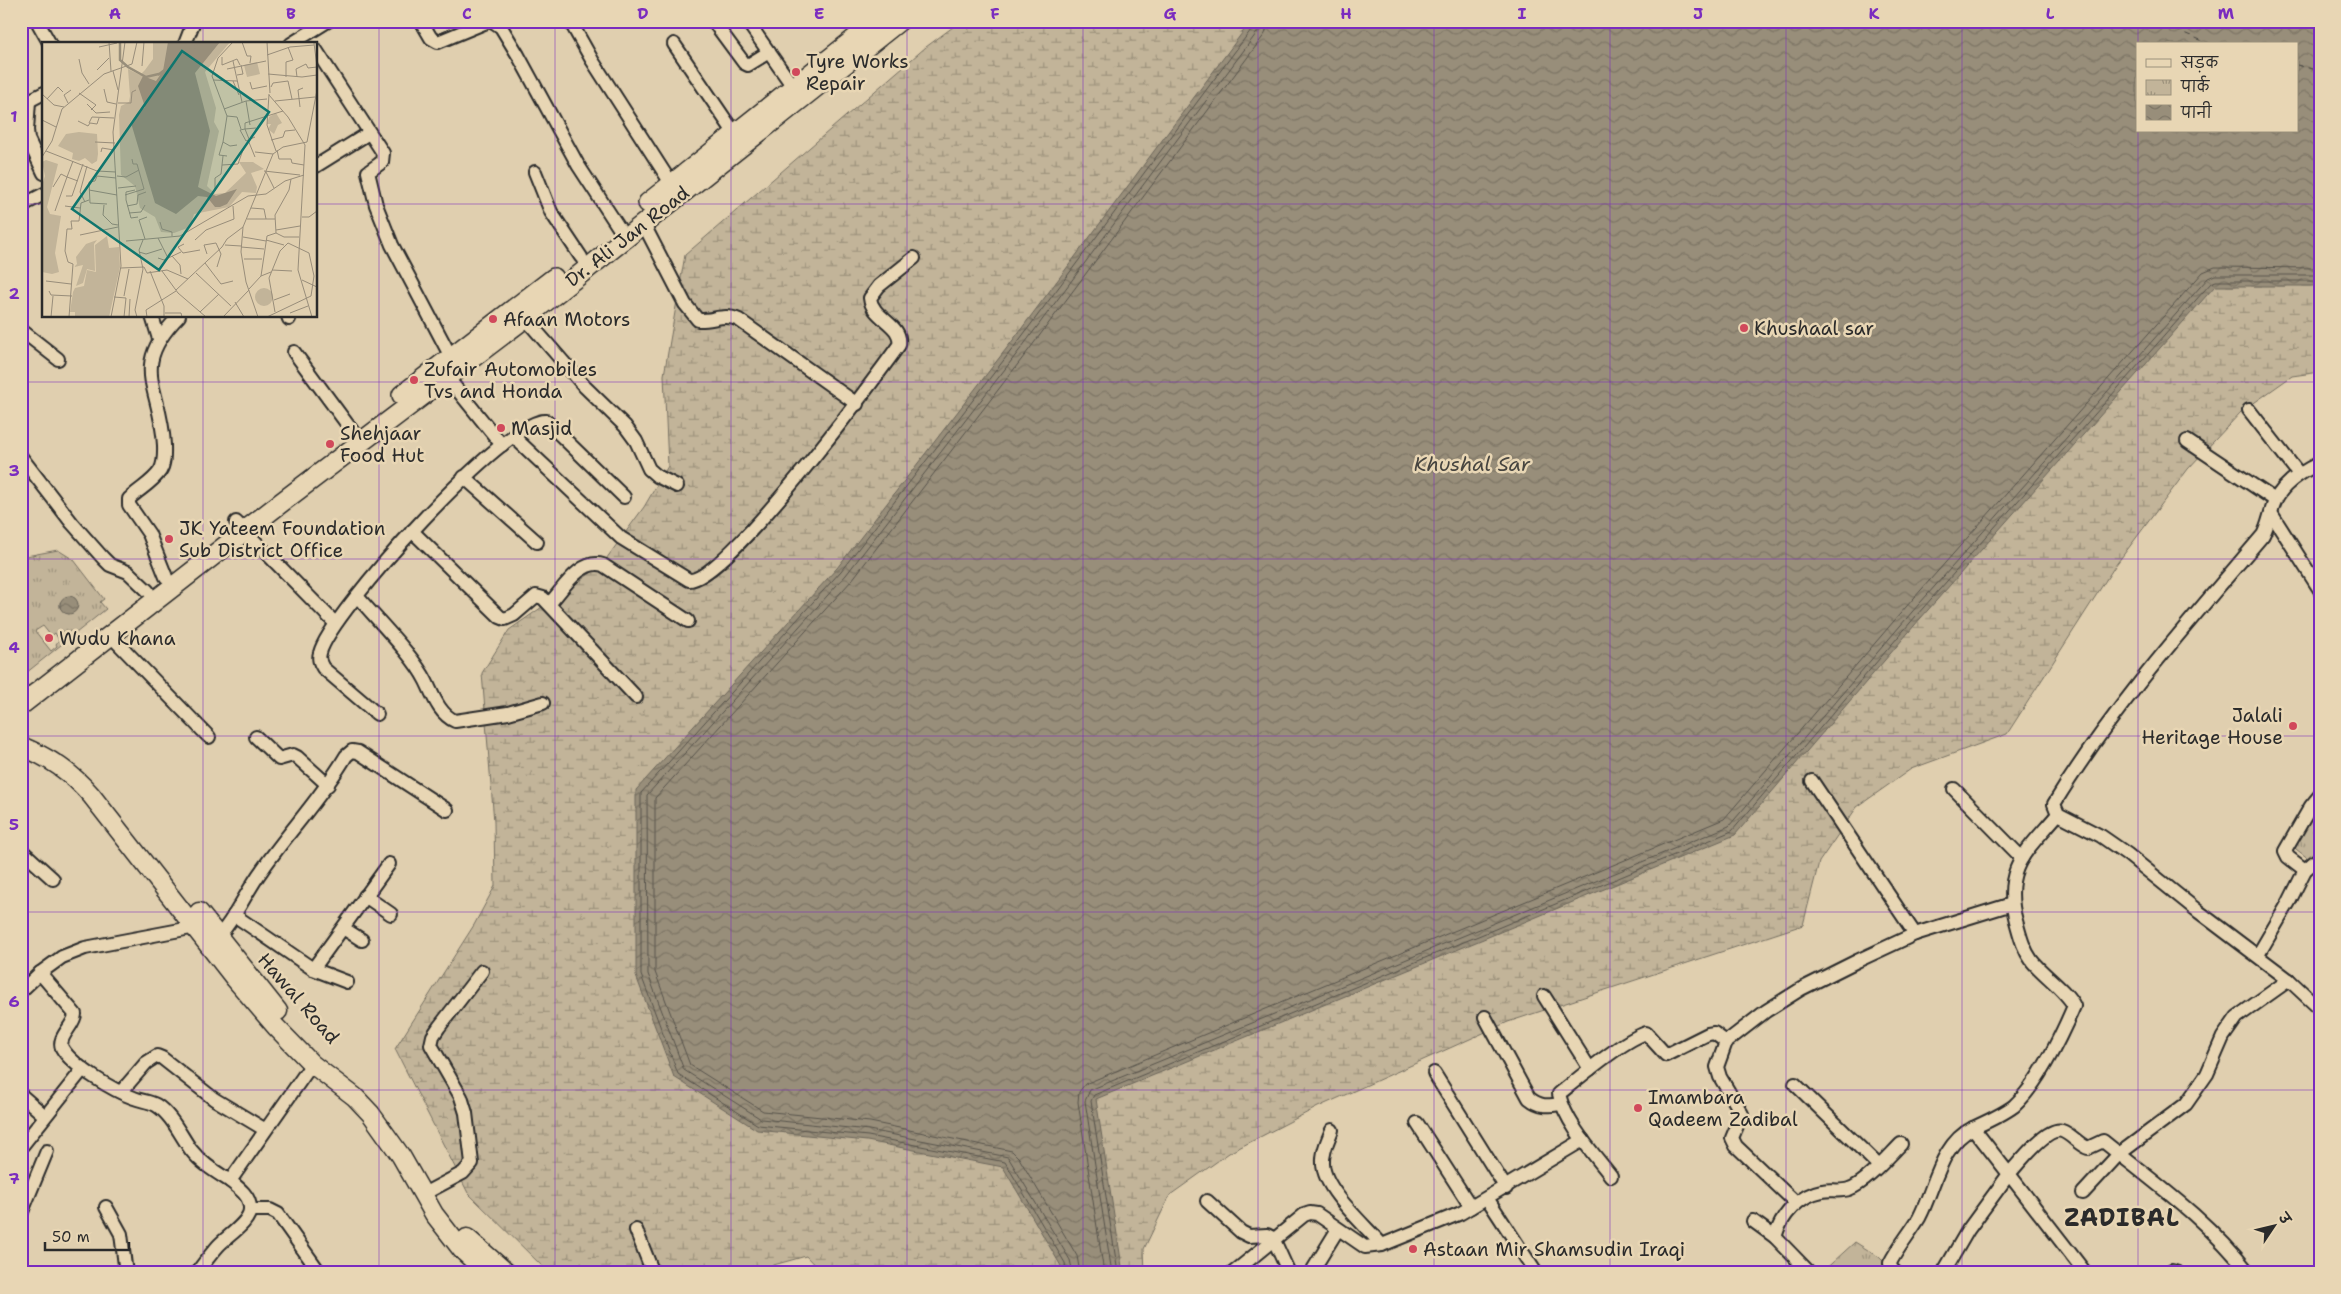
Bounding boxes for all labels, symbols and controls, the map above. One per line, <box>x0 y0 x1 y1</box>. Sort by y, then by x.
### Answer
text: A <box>109 3 121 24</box>
text: B <box>286 3 296 24</box>
text: C <box>462 3 472 24</box>
text: D <box>637 3 649 24</box>
text: E <box>814 3 824 24</box>
text: F <box>990 3 1000 24</box>
text: G <box>1164 3 1177 24</box>
text: H <box>1340 3 1352 24</box>
text: I <box>1518 3 1527 24</box>
text: J <box>1693 3 1703 24</box>
text: K <box>1869 3 1880 24</box>
text: L <box>2046 3 2055 24</box>
text: M <box>2218 3 2235 24</box>
inset map <box>42 42 318 318</box>
legend <box>2136 42 2298 132</box>
place label: Tyre Works Repair <box>806 49 909 96</box>
text: सड़क <box>2180 53 2219 73</box>
marker: Tyre Works Repair <box>790 66 802 78</box>
text: पार्क <box>2180 75 2211 97</box>
text: पानी <box>2180 101 2213 123</box>
text: 1 <box>10 106 18 127</box>
street label: Dr. Ali Jan Road <box>560 180 694 293</box>
text: 2 <box>8 283 20 304</box>
place label: Afaan Motors <box>503 307 630 332</box>
marker: Afaan Motors <box>487 313 499 325</box>
place label: Khushaal sar <box>1754 316 1874 341</box>
marker: Khushaal sar <box>1738 322 1750 334</box>
place label: Zufair Automobiles Tvs and Honda <box>424 357 597 404</box>
marker: Zufair Automobiles Tvs and Honda <box>408 374 420 386</box>
place label: Masjid <box>511 416 572 441</box>
place label: Shehjaar Food Hut <box>340 421 424 468</box>
marker: Masjid <box>495 422 507 434</box>
marker: Shehjaar Food Hut <box>324 438 336 450</box>
water label: Khushal Sar <box>1414 451 1531 477</box>
text: 3 <box>8 460 20 481</box>
place label: JK Yateem Foundation Sub District Office <box>179 516 385 563</box>
marker: JK Yateem Foundation Sub District Office <box>163 533 175 545</box>
place label: Wudu Khana <box>59 626 176 651</box>
marker: Wudu Khana <box>43 632 55 644</box>
text: 4 <box>8 637 20 658</box>
place label: Jalali Heritage House <box>2141 703 2283 750</box>
marker: Jalali Heritage House <box>2287 720 2299 732</box>
text: 5 <box>9 814 19 835</box>
street label: Hawal Road <box>252 948 345 1049</box>
text: 6 <box>8 991 20 1012</box>
place label: Imambara Qadeem Zadibal <box>1648 1085 1798 1132</box>
marker: Imambara Qadeem Zadibal <box>1632 1102 1644 1114</box>
text: 7 <box>8 1168 20 1189</box>
district label: ZADIBAL <box>2064 1202 2180 1234</box>
north arrow <box>2248 1202 2298 1252</box>
text: उ <box>2273 1208 2296 1229</box>
scale bar <box>45 1219 129 1251</box>
text: 50 m <box>52 1227 90 1247</box>
place label: Astaan Mir Shamsudin Iraqi <box>1423 1237 1685 1262</box>
marker: Astaan Mir Shamsudin Iraqi <box>1407 1243 1419 1255</box>

